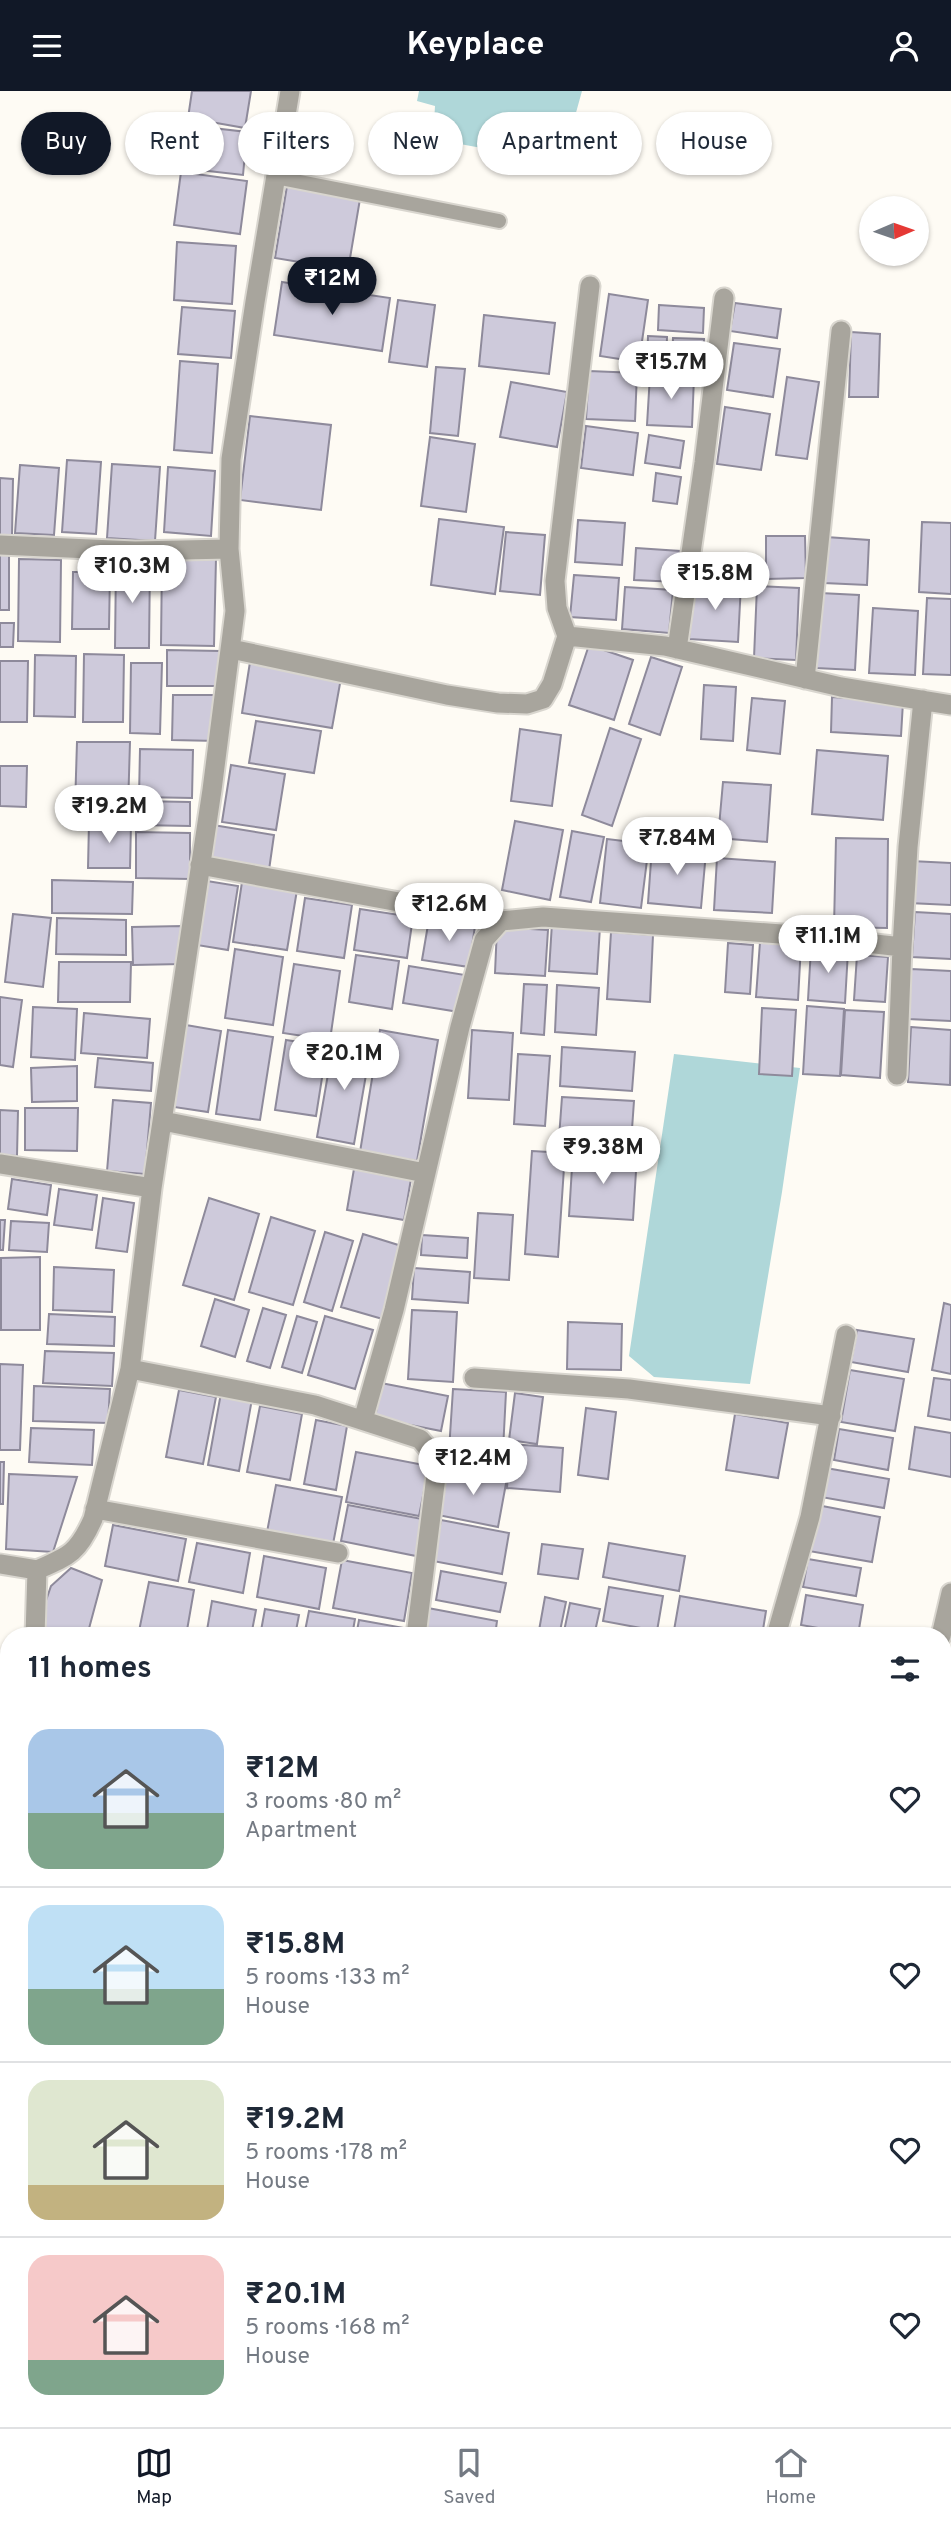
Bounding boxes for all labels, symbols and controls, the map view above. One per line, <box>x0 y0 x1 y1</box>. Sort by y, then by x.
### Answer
text: Keyplace <box>407 26 544 66</box>
icon: menu <box>28 27 66 65</box>
icon: person <box>885 27 923 65</box>
chip: Buy <box>21 112 111 175</box>
chip: Rent <box>125 112 224 175</box>
chip: Filters <box>238 112 354 175</box>
chip: New <box>368 112 463 175</box>
chip: Apartment <box>477 112 642 175</box>
chip: House <box>656 112 772 175</box>
north arrow <box>859 196 929 266</box>
map controls <box>859 196 929 266</box>
pin: ₹12M <box>291 257 373 317</box>
text: ₹12M <box>304 265 361 294</box>
pin: ₹15.7M <box>614 341 728 401</box>
text: ₹15.7M <box>635 349 707 378</box>
pin: ₹10.3M <box>75 545 189 605</box>
text: ₹10.3M <box>93 553 171 582</box>
pin: ₹15.8M <box>658 553 772 612</box>
text: ₹15.8M <box>677 560 753 589</box>
pin: ₹19.2M <box>52 785 166 845</box>
text: ₹19.2M <box>71 793 147 822</box>
pin: ₹7.84M <box>620 817 734 877</box>
text: ₹7.84M <box>638 825 716 854</box>
pin: ₹12.6M <box>392 883 506 943</box>
text: ₹12.6M <box>411 891 487 920</box>
pin: ₹11.1M <box>771 915 885 975</box>
text: ₹11.1M <box>795 923 861 952</box>
pin: ₹20.1M <box>287 1033 401 1092</box>
text: ₹20.1M <box>305 1040 383 1069</box>
pin: ₹9.38M <box>546 1127 660 1186</box>
text: ₹9.38M <box>562 1134 644 1163</box>
pin: ₹12.4M <box>416 1437 530 1497</box>
text: ₹12.4M <box>434 1445 512 1474</box>
icon: filters <box>886 1650 924 1688</box>
text: 11 homes <box>28 1651 152 1688</box>
text: ₹12M <box>245 1751 319 1788</box>
icon: home <box>84 1757 168 1841</box>
icon: heart <box>886 1780 924 1818</box>
text: 3 rooms · 80 m² <box>245 1788 401 1817</box>
text: Apartment <box>245 1817 357 1846</box>
text: ₹15.8M <box>245 1927 345 1964</box>
icon: home <box>84 1933 168 2017</box>
icon: heart <box>886 1956 924 1994</box>
text: 5 rooms · 133 m² <box>245 1964 410 1993</box>
text: House <box>245 1993 310 2022</box>
text: ₹19.2M <box>245 2102 345 2139</box>
icon: home <box>84 2108 168 2192</box>
icon: heart <box>886 2131 924 2169</box>
text: 5 rooms · 178 m² <box>245 2139 407 2168</box>
text: House <box>245 2168 310 2197</box>
text: ₹20.1M <box>245 2277 346 2314</box>
icon: home <box>84 2283 168 2367</box>
icon: heart <box>886 2306 924 2344</box>
text: 5 rooms · 168 m² <box>245 2314 410 2343</box>
text: House <box>245 2343 310 2372</box>
tab: Map <box>135 2444 173 2510</box>
tab: Saved <box>443 2444 495 2510</box>
tab: Home <box>765 2444 816 2510</box>

